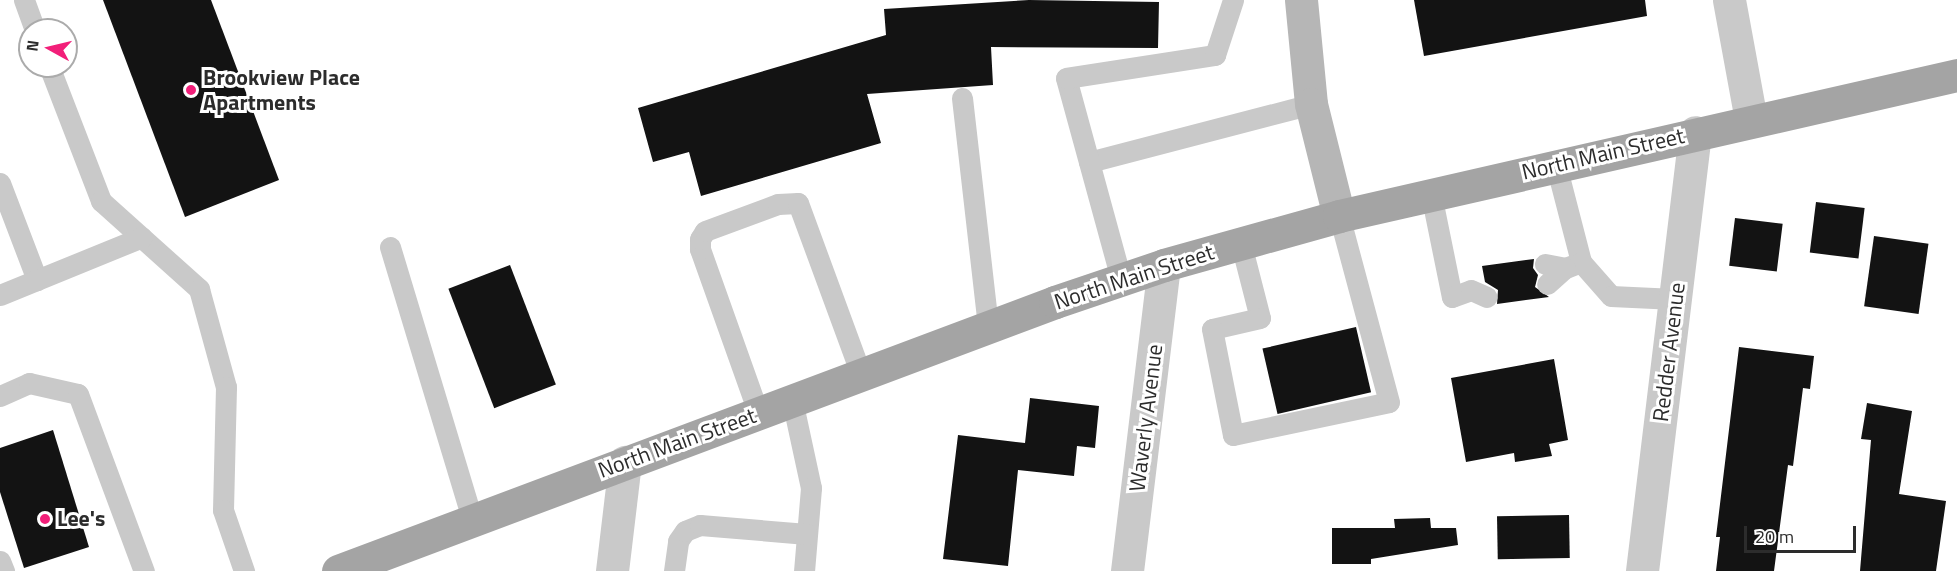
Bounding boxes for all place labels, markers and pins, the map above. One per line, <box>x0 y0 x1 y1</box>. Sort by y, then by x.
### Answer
place label: Brookview Place Apartments <box>203 64 360 116</box>
marker: Brookview Place Apartments <box>184 83 198 97</box>
place label: Lee's <box>57 506 105 532</box>
marker: Lee's <box>38 512 52 526</box>

